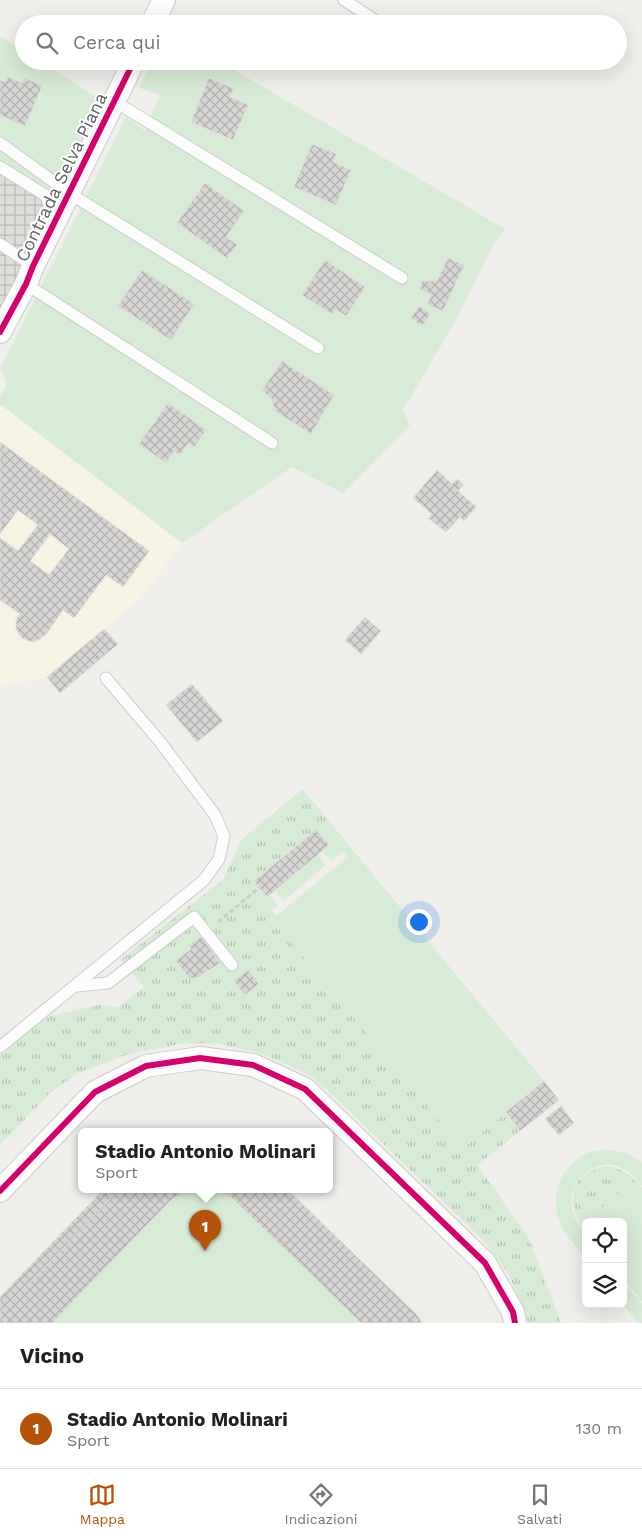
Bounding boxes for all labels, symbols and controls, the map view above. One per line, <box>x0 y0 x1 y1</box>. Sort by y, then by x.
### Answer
search box <box>15 15 627 70</box>
icon: search <box>33 29 61 57</box>
text: Cerca qui <box>73 31 161 54</box>
street label: Contrada Selva Piana <box>11 89 111 265</box>
your location <box>406 909 432 935</box>
popup <box>78 1128 333 1193</box>
text: Stadio Antonio Molinari <box>95 1140 316 1163</box>
text: Sport <box>95 1163 138 1182</box>
pin: 1 <box>189 1210 221 1251</box>
map controls <box>582 1218 627 1308</box>
button: locate <box>582 1218 627 1263</box>
button: layers <box>582 1263 627 1308</box>
text: Vicino <box>20 1343 84 1368</box>
text: Stadio Antonio Molinari <box>67 1408 288 1431</box>
text: 1 <box>33 1419 39 1438</box>
text: 130 m <box>576 1419 622 1438</box>
text: Sport <box>67 1431 110 1450</box>
tab: Mappa <box>80 1481 125 1527</box>
tab: Indicazioni <box>285 1481 358 1527</box>
tab: Salvati <box>517 1481 562 1527</box>

